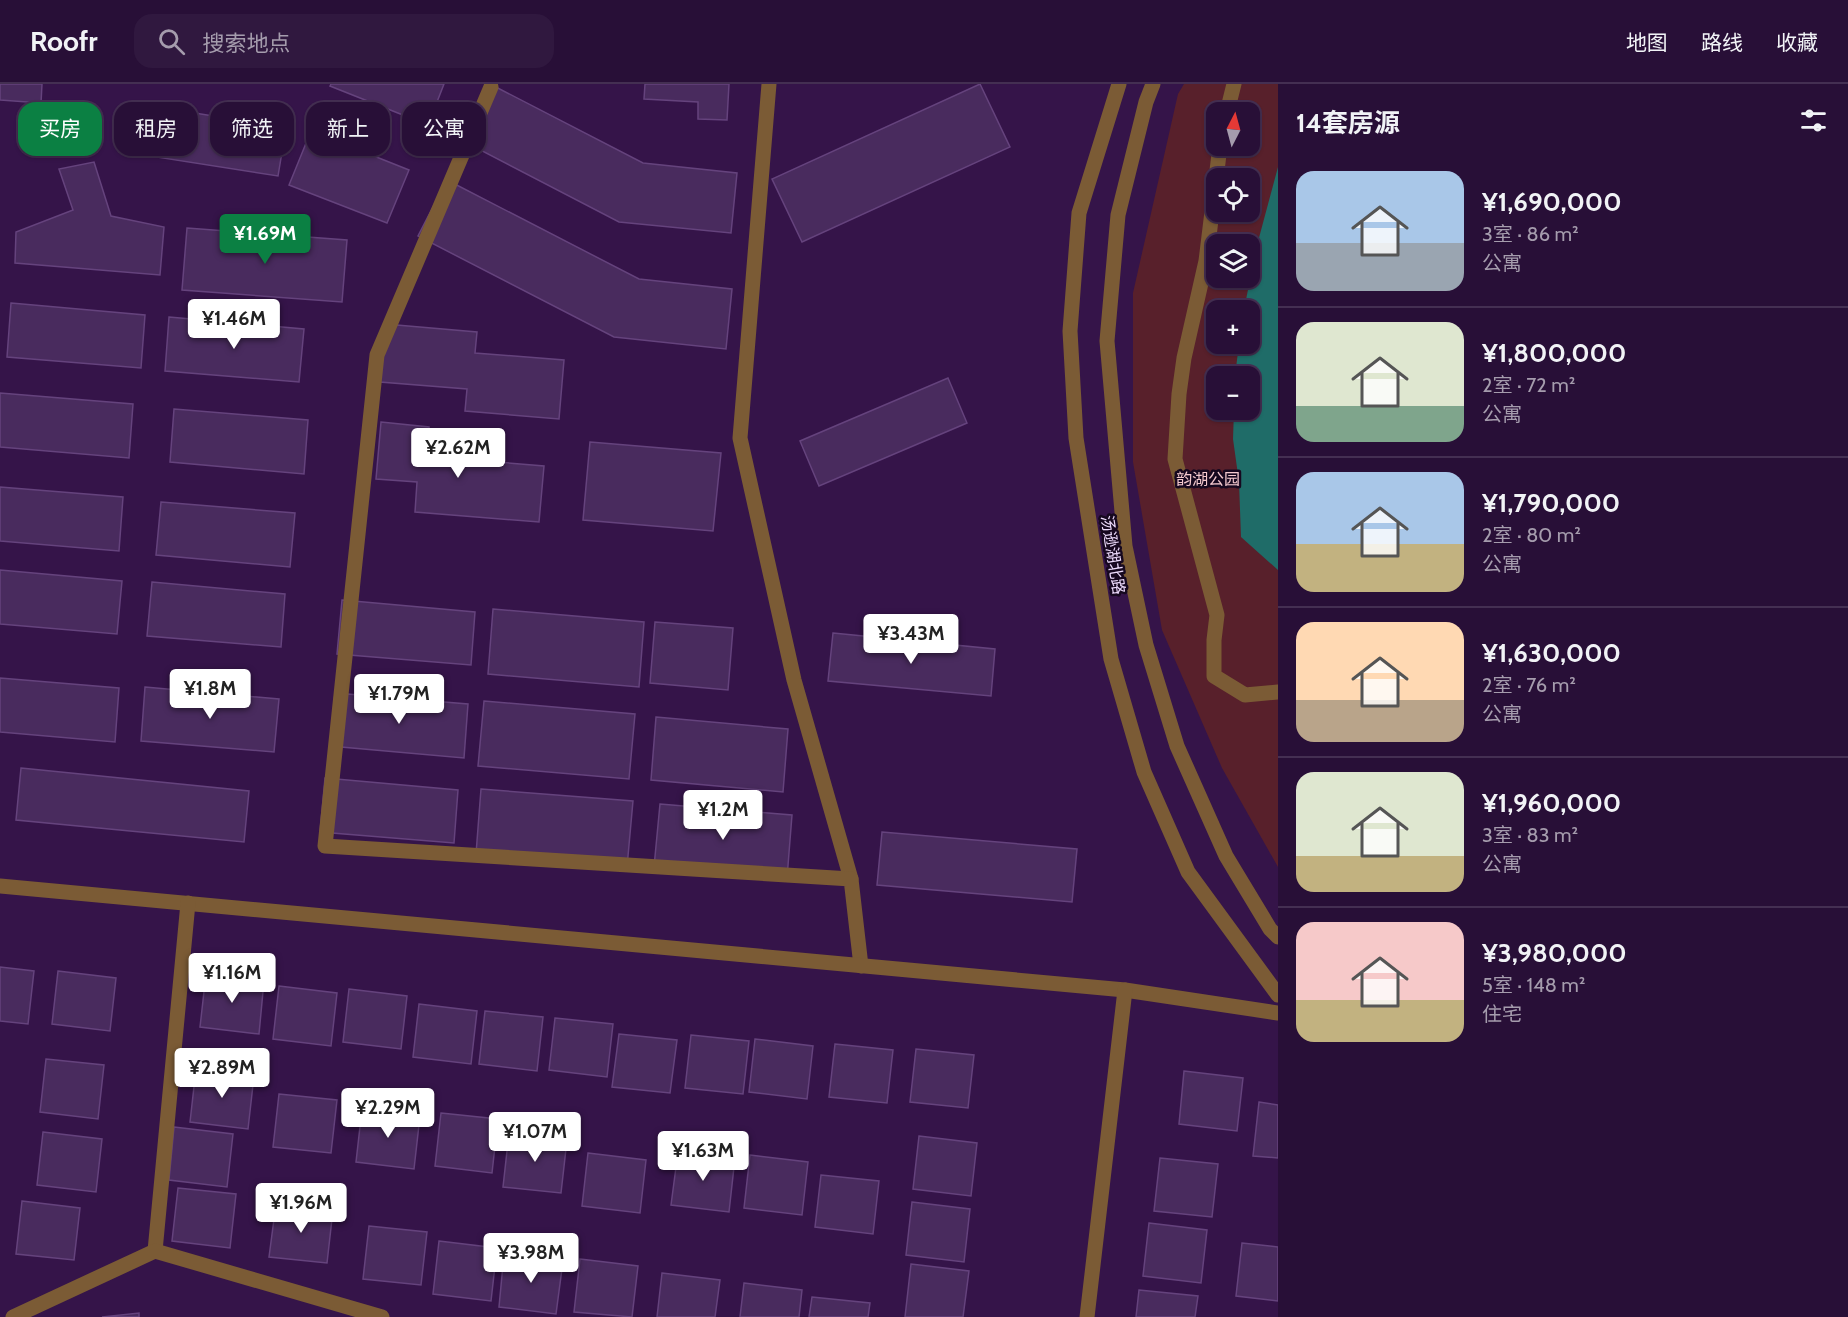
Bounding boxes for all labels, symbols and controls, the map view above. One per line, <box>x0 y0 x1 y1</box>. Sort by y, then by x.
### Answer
search box <box>134 14 554 68</box>
text: Roofr <box>30 24 98 58</box>
icon: search <box>155 25 188 58</box>
text: 搜索地点 <box>203 30 291 57</box>
text: 地图 <box>1626 30 1668 55</box>
text: 路线 <box>1701 30 1743 55</box>
text: 收藏 <box>1776 30 1818 55</box>
chip: 买房 <box>18 102 102 156</box>
chip: 租房 <box>114 102 198 156</box>
chip: 筛选 <box>210 102 294 156</box>
chip: 新上 <box>306 102 390 156</box>
chip: 公寓 <box>402 102 486 156</box>
north arrow <box>1206 102 1260 156</box>
map controls <box>1206 102 1260 420</box>
icon: filters <box>1797 104 1830 137</box>
text: 14套房源 <box>1296 107 1400 139</box>
button: locate <box>1206 168 1260 222</box>
text: ¥1,690,000 <box>1482 186 1622 218</box>
icon: home <box>1344 195 1416 267</box>
pin: ¥1.69M <box>216 214 314 265</box>
text: ¥1.69M <box>234 221 296 245</box>
text: 3室 · 86 m² <box>1482 222 1579 246</box>
button: layers <box>1206 234 1260 288</box>
text: 公寓 <box>1482 251 1522 275</box>
pin: ¥1.46M <box>185 299 283 350</box>
button: + <box>1206 300 1260 354</box>
text: ¥1.46M <box>202 306 266 330</box>
text: ¥1,800,000 <box>1482 337 1626 369</box>
icon: home <box>1344 346 1416 418</box>
button: − <box>1206 366 1260 420</box>
text: 2室 · 72 m² <box>1482 373 1575 397</box>
text: 公寓 <box>1482 402 1522 426</box>
pin: ¥2.62M <box>409 428 507 479</box>
text: ¥2.62M <box>425 435 491 459</box>
park label: 韵湖公园 <box>1176 470 1240 489</box>
text: ¥1,790,000 <box>1482 487 1620 519</box>
icon: home <box>1344 496 1416 568</box>
street label: 汤逊湖北路 <box>1097 514 1129 596</box>
text: 2室 · 80 m² <box>1482 523 1581 547</box>
text: 公寓 <box>1482 552 1522 576</box>
pin: ¥3.43M <box>862 614 960 665</box>
text: ¥3.43M <box>877 621 945 645</box>
text: ¥1,630,000 <box>1482 637 1621 669</box>
icon: home <box>1344 646 1416 718</box>
pin: ¥1.8M <box>168 669 252 720</box>
text: 2室 · 76 m² <box>1482 673 1576 697</box>
pin: ¥1.79M <box>350 674 448 725</box>
text: ¥1.8M <box>184 676 236 700</box>
text: ¥1.79M <box>368 681 430 705</box>
text: 公寓 <box>1482 702 1522 726</box>
text: ¥1,960,000 <box>1482 787 1621 819</box>
pin: ¥1.2M <box>681 790 765 841</box>
icon: home <box>1344 796 1416 868</box>
text: ¥1.2M <box>697 797 749 821</box>
text: 3室 · 83 m² <box>1482 823 1578 847</box>
text: 公寓 <box>1482 852 1522 876</box>
text: ¥3,980,000 <box>1482 937 1627 969</box>
icon: home <box>1344 946 1416 1018</box>
pin: ¥1.16M <box>183 953 281 1004</box>
text: ¥1.16M <box>203 960 261 984</box>
text: 5室 · 148 m² <box>1482 973 1585 997</box>
text: 住宅 <box>1482 1002 1522 1026</box>
pin: ¥2.89M <box>173 1048 271 1099</box>
text: ¥2.89M <box>189 1055 255 1079</box>
pin: ¥2.29M <box>339 1088 437 1139</box>
text: ¥2.29M <box>355 1095 421 1119</box>
pin: ¥1.07M <box>486 1112 584 1163</box>
text: ¥1.07M <box>503 1119 567 1143</box>
pin: ¥1.63M <box>654 1131 752 1182</box>
text: ¥1.63M <box>672 1138 734 1162</box>
pin: ¥1.96M <box>252 1183 350 1234</box>
text: ¥1.96M <box>270 1190 332 1214</box>
pin: ¥3.98M <box>482 1233 580 1284</box>
text: ¥3.98M <box>498 1240 564 1264</box>

